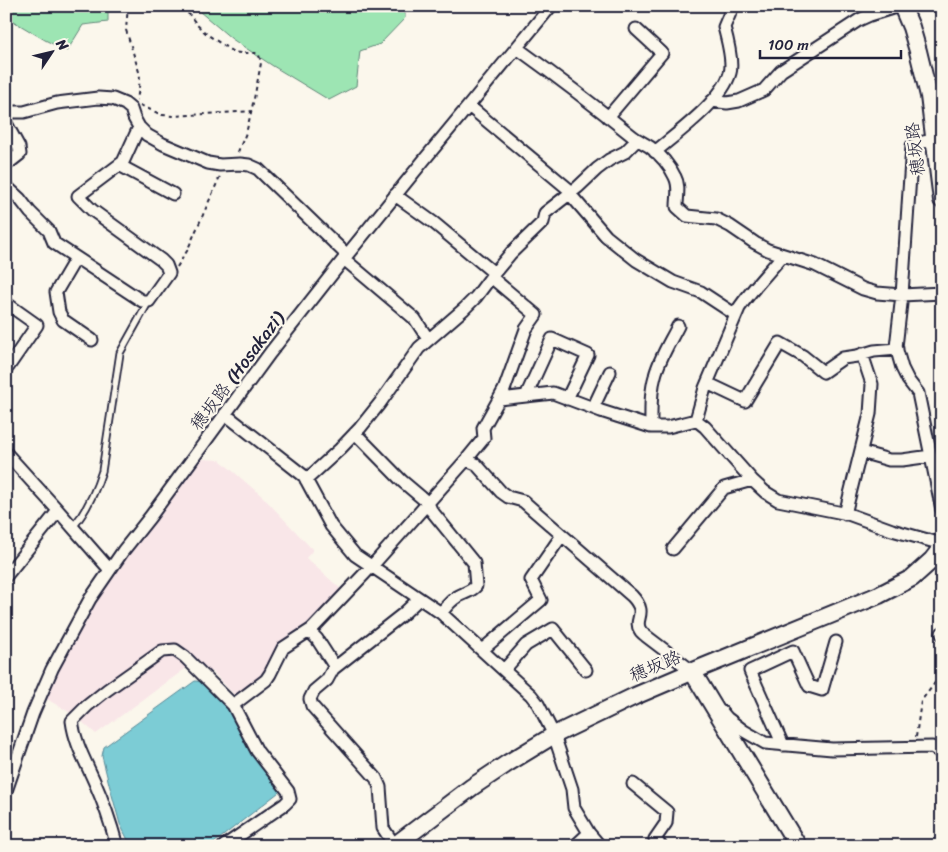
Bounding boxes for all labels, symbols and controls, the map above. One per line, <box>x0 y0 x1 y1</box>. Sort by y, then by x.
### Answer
north arrow <box>28 28 78 78</box>
scale bar <box>760 28 902 60</box>
text: 100 m <box>768 32 809 58</box>
text: N <box>49 33 75 56</box>
street label: 穂坂路 <box>896 120 934 178</box>
street label: 穂坂路 (Hosakazi) <box>181 303 294 438</box>
street label: 穂坂路 <box>624 641 686 691</box>

